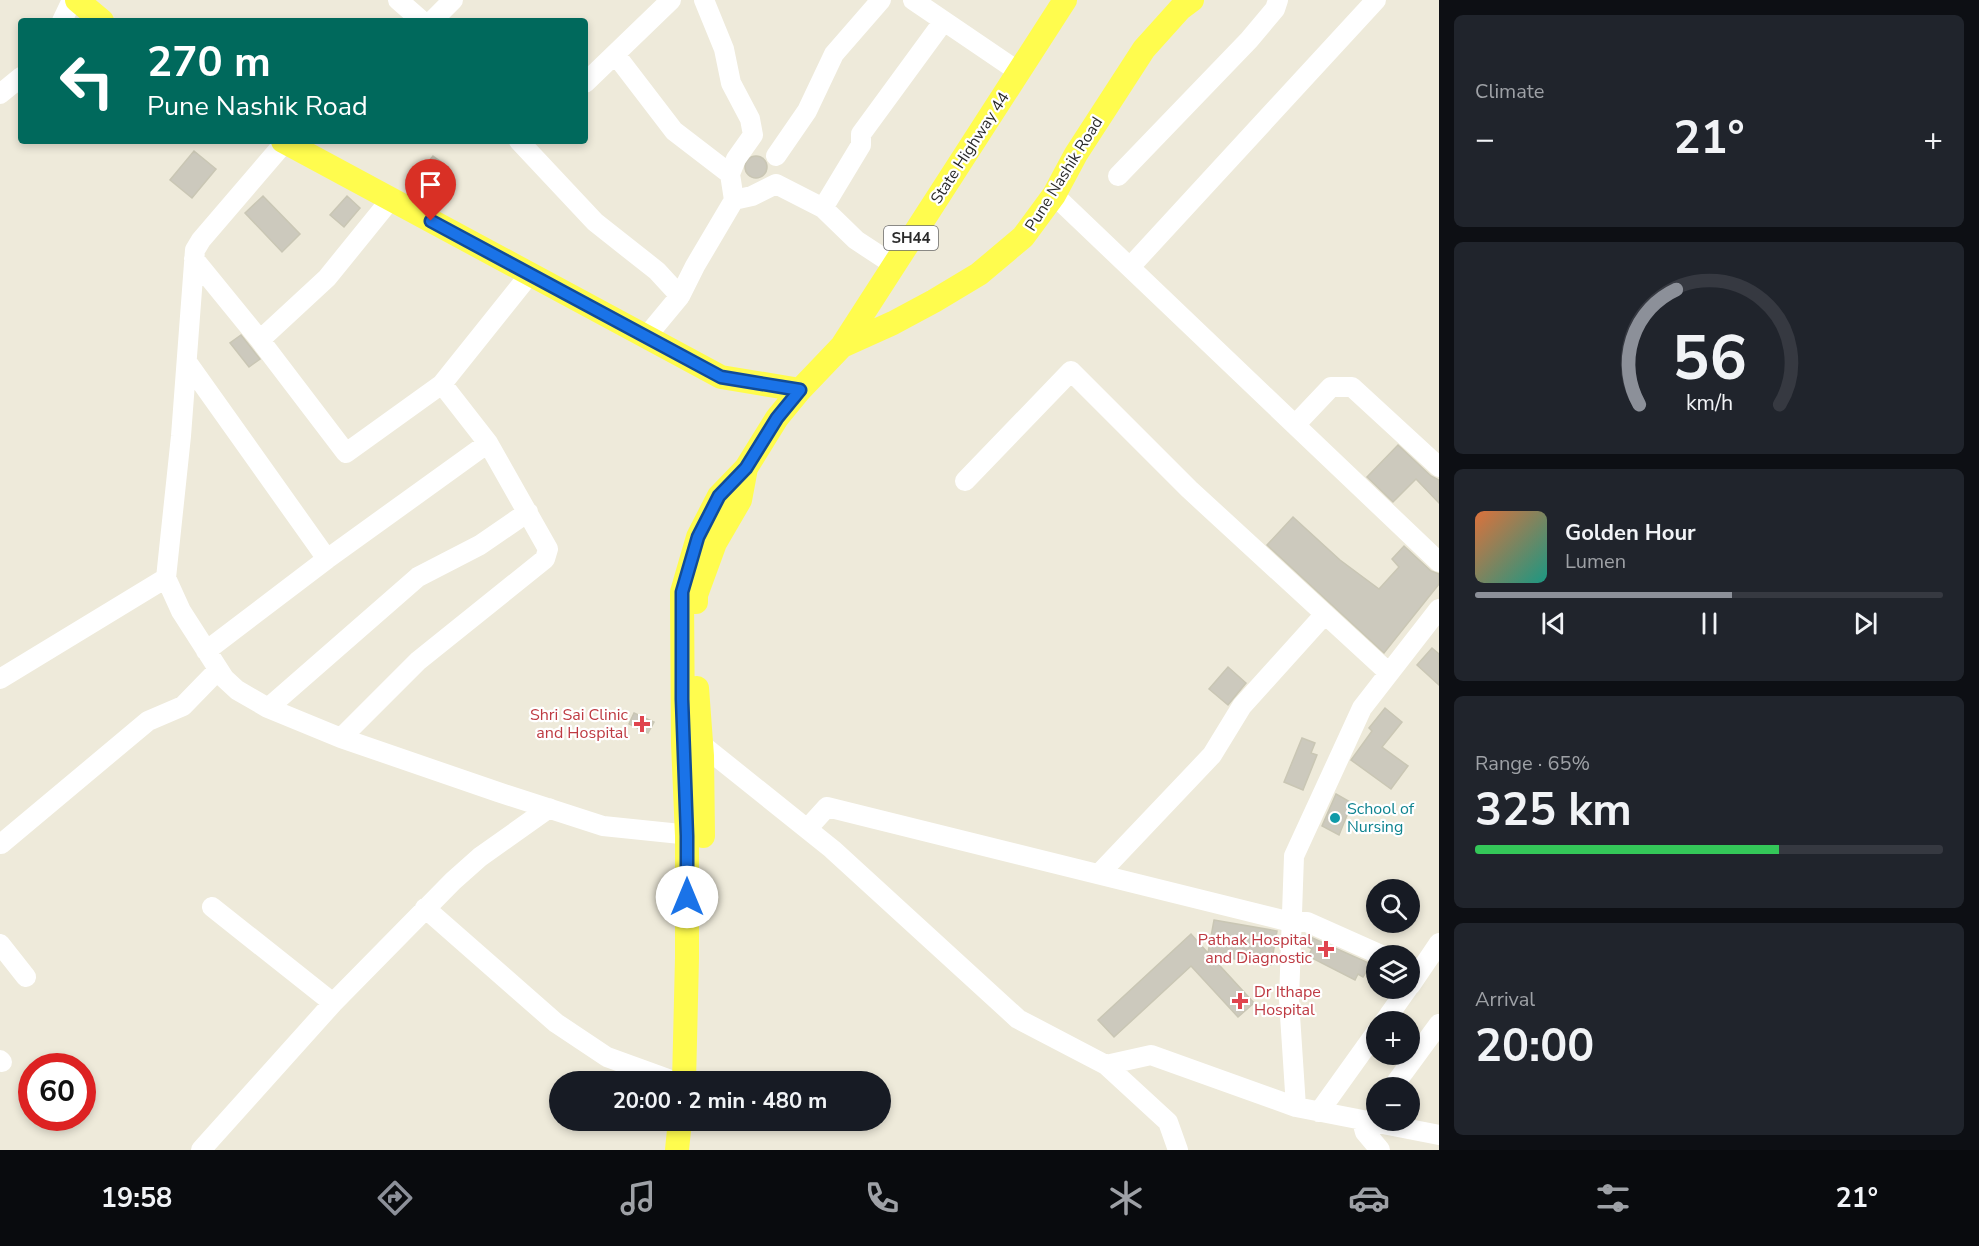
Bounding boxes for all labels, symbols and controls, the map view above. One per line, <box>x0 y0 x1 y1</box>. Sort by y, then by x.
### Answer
text: 270 m <box>147 34 271 91</box>
icon: left <box>48 42 126 120</box>
text: Climate <box>1475 78 1544 105</box>
street label: State Highway 44 <box>925 87 1015 208</box>
text: Pune Nashik Road <box>147 88 368 125</box>
text: 21° <box>1673 108 1745 169</box>
street label: Pune Nashik Road <box>1020 113 1108 235</box>
text: − <box>1475 117 1495 162</box>
text: + <box>1923 117 1943 162</box>
pin <box>405 159 456 221</box>
icon: arrive <box>414 168 447 201</box>
road number: SH44 <box>884 226 938 250</box>
text: 56 <box>1672 316 1746 401</box>
text: km/h <box>1685 388 1733 418</box>
text: Golden Hour <box>1565 518 1696 548</box>
text: Lumen <box>1565 548 1626 575</box>
icon: previous <box>1537 607 1570 640</box>
icon: pause <box>1693 607 1726 640</box>
icon: next <box>1849 607 1882 640</box>
place label: Shri Sai Clinic and Hospital <box>530 704 629 744</box>
marker: Shri Sai Clinic and Hospital <box>633 715 651 733</box>
text: Range · 65% <box>1475 750 1590 777</box>
text: 325 km <box>1475 780 1632 841</box>
place label: School of Nursing <box>1347 798 1415 838</box>
marker: School of Nursing <box>1328 811 1342 825</box>
position arrow <box>655 865 719 929</box>
map controls <box>1366 879 1420 1131</box>
button: search <box>1366 879 1420 933</box>
place label: Pathak Hospital and Diagnostic <box>1198 929 1313 969</box>
marker: Pathak Hospital and Diagnostic <box>1317 940 1335 958</box>
button: layers <box>1366 945 1420 999</box>
place label: Dr Ithape Hospital <box>1254 981 1321 1021</box>
text: Arrival <box>1475 986 1535 1013</box>
marker: Dr Ithape Hospital <box>1231 992 1249 1010</box>
button: + <box>1366 1011 1420 1065</box>
text: 20:00 <box>1475 1016 1594 1077</box>
speed limit sign: 60 <box>18 1053 96 1131</box>
button: − <box>1366 1077 1420 1131</box>
text: 20:00 · 2 min · 480 m <box>613 1086 827 1116</box>
icon: directions <box>374 1177 416 1219</box>
icon: music <box>617 1177 659 1219</box>
icon: phone <box>861 1177 903 1219</box>
icon: climate <box>1105 1177 1147 1219</box>
icon: car <box>1348 1177 1390 1219</box>
icon: filters <box>1592 1177 1634 1219</box>
text: 19:58 <box>101 1180 172 1217</box>
text: 21° <box>1835 1180 1878 1217</box>

